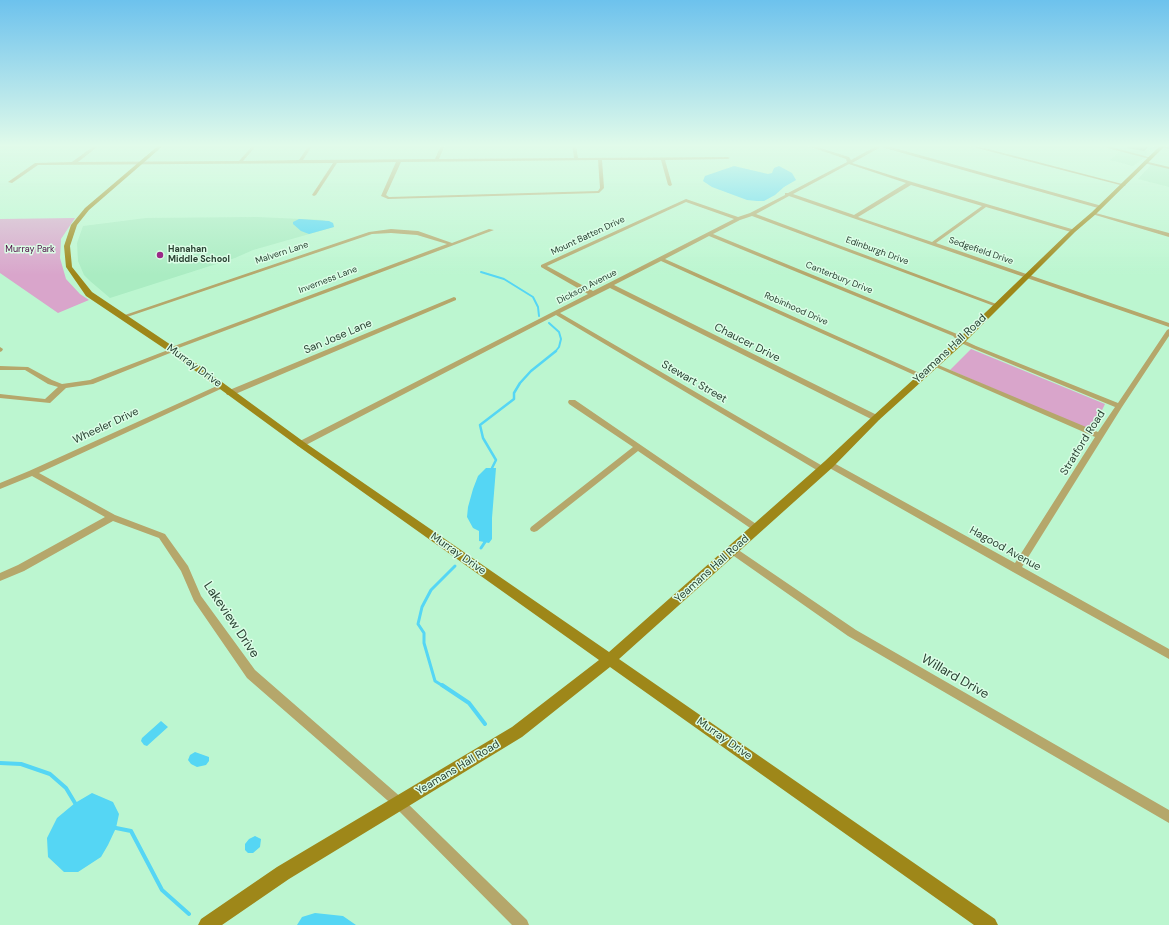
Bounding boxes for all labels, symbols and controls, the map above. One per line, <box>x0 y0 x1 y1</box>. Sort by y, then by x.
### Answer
street label: Mount Batten Drive <box>549 214 627 258</box>
street label: Edinburgh Drive <box>844 235 910 267</box>
street label: Sedgefield Drive <box>947 235 1015 267</box>
street label: Malvern Lane <box>254 239 310 267</box>
park label: Murray Park <box>5 245 55 255</box>
place label: Hanahan Middle School <box>168 245 230 266</box>
marker: Hanahan Middle School <box>155 250 165 260</box>
street label: Canterbury Drive <box>804 260 874 296</box>
street label: Inverness Lane <box>297 264 359 296</box>
street label: Dickson Avenue <box>555 267 619 307</box>
street label: Robinhood Drive <box>762 290 830 328</box>
street label: Yeamans Hall Road <box>911 312 989 386</box>
street label: San Jose Lane <box>302 317 374 357</box>
street label: Chaucer Drive <box>712 321 782 365</box>
street label: Murray Drive <box>164 342 224 390</box>
street label: Stewart Street <box>659 358 729 406</box>
street label: Wheeler Drive <box>71 405 141 447</box>
street label: Stratford Road <box>1058 408 1108 478</box>
street label: Hagood Avenue <box>967 524 1043 574</box>
street label: Murray Drive <box>428 530 488 578</box>
street label: Yeamans Hall Road <box>672 532 752 606</box>
street label: Lakeview Drive <box>200 579 262 661</box>
street label: Willard Drive <box>918 651 992 703</box>
street label: Murray Drive <box>694 715 754 763</box>
street label: Yeamans Hall Road <box>414 738 502 798</box>

